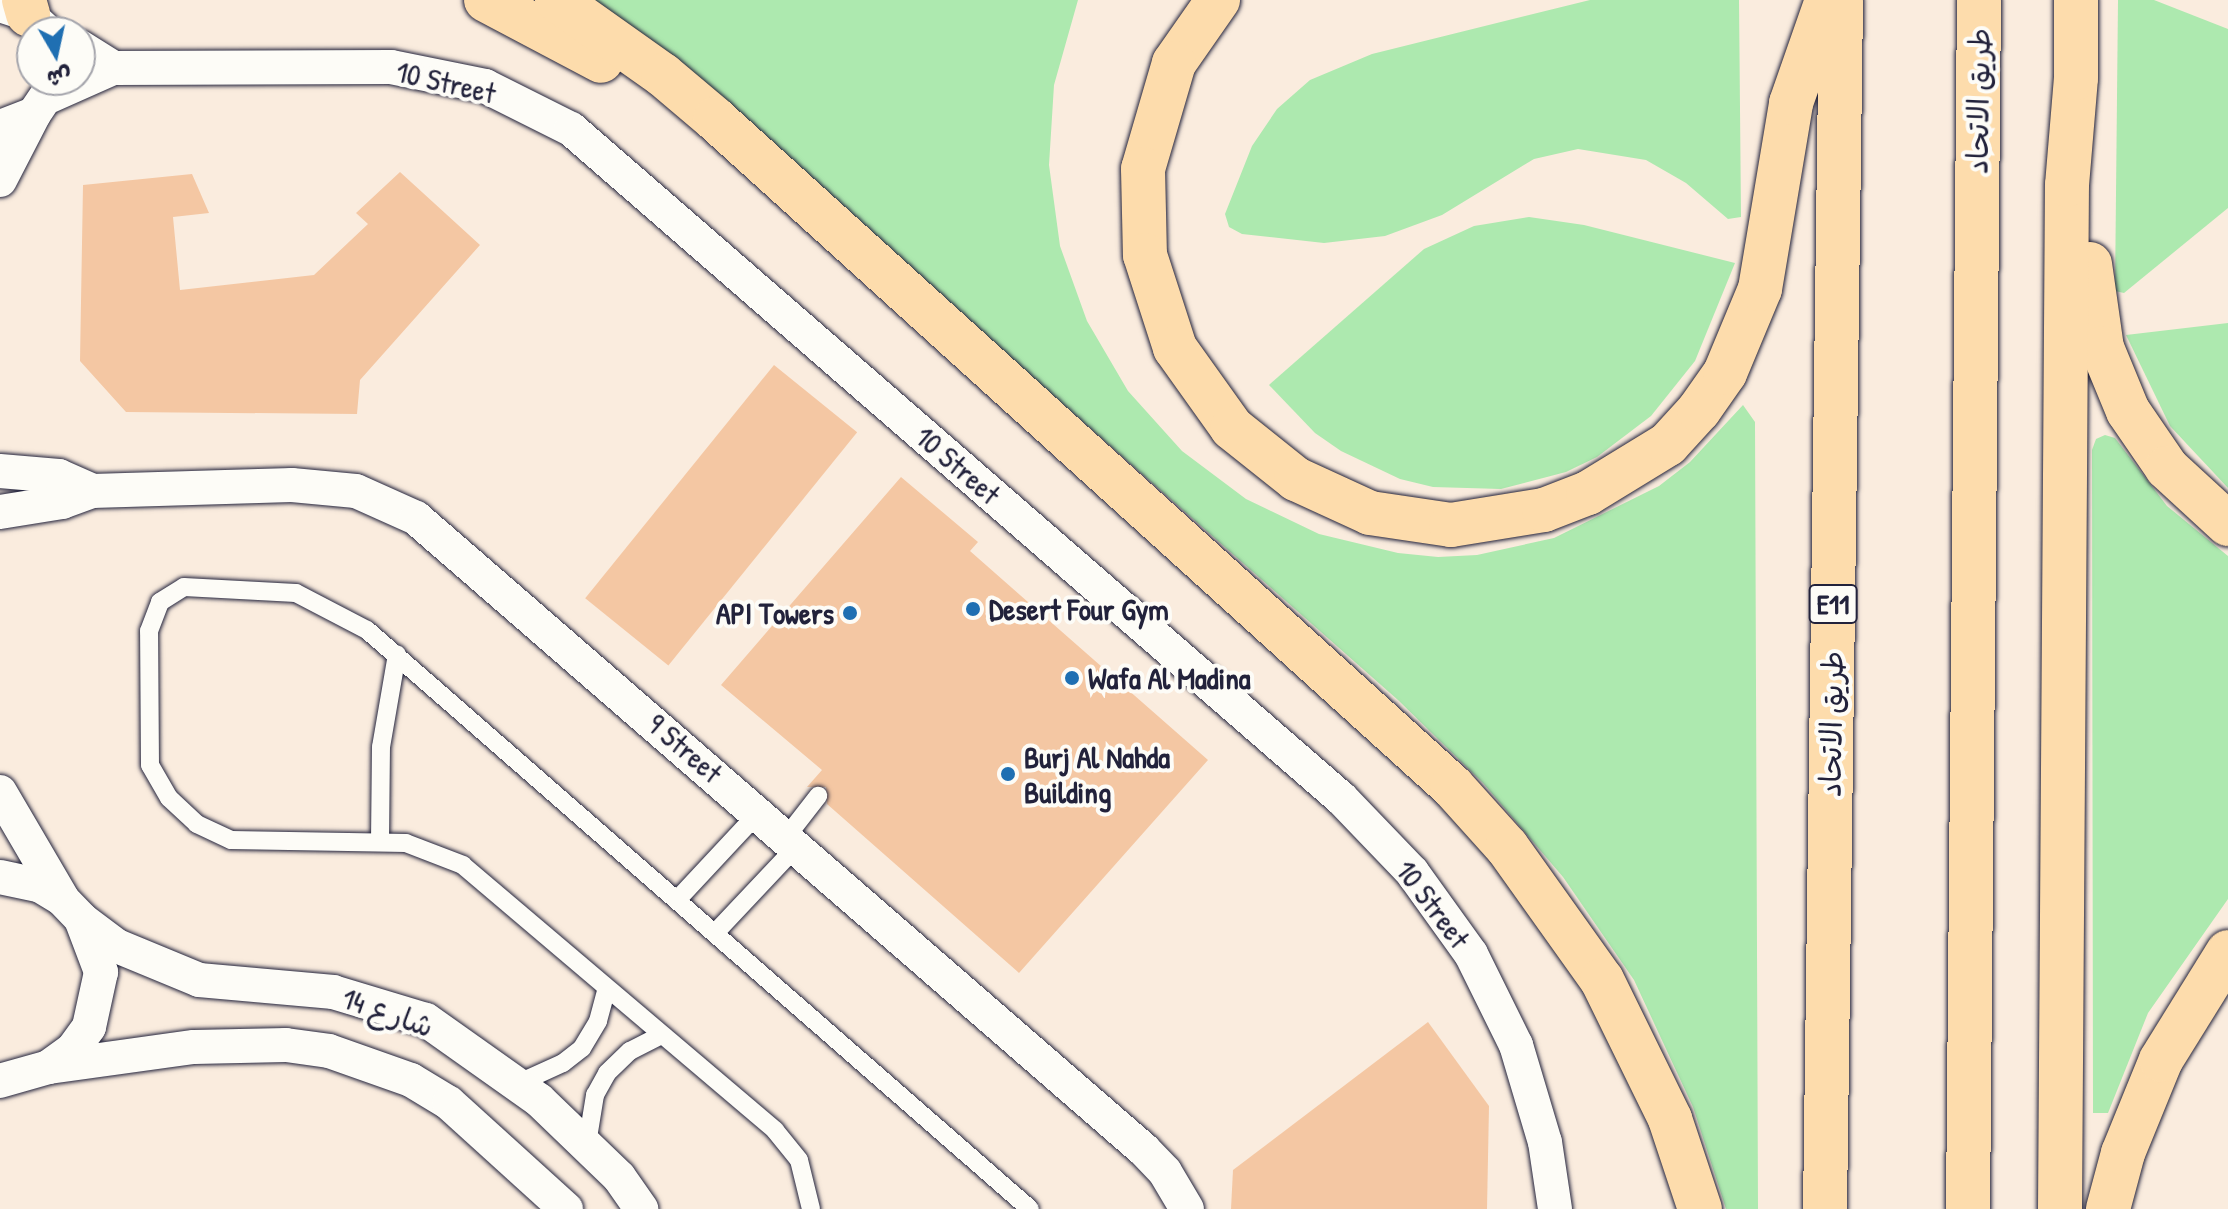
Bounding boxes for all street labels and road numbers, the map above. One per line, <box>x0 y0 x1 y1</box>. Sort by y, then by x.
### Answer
street label: طريق الاتحاد <box>1959 28 1997 174</box>
street label: 10 Street <box>393 53 499 111</box>
street label: 10 Street <box>908 418 1008 512</box>
road number: E11 <box>1807 580 1859 628</box>
street label: طريق الاتحاد <box>1812 651 1850 797</box>
street label: 9 Street <box>640 706 730 790</box>
street label: 10 Street <box>1388 853 1478 955</box>
street label: شارع 14 <box>338 980 438 1044</box>

